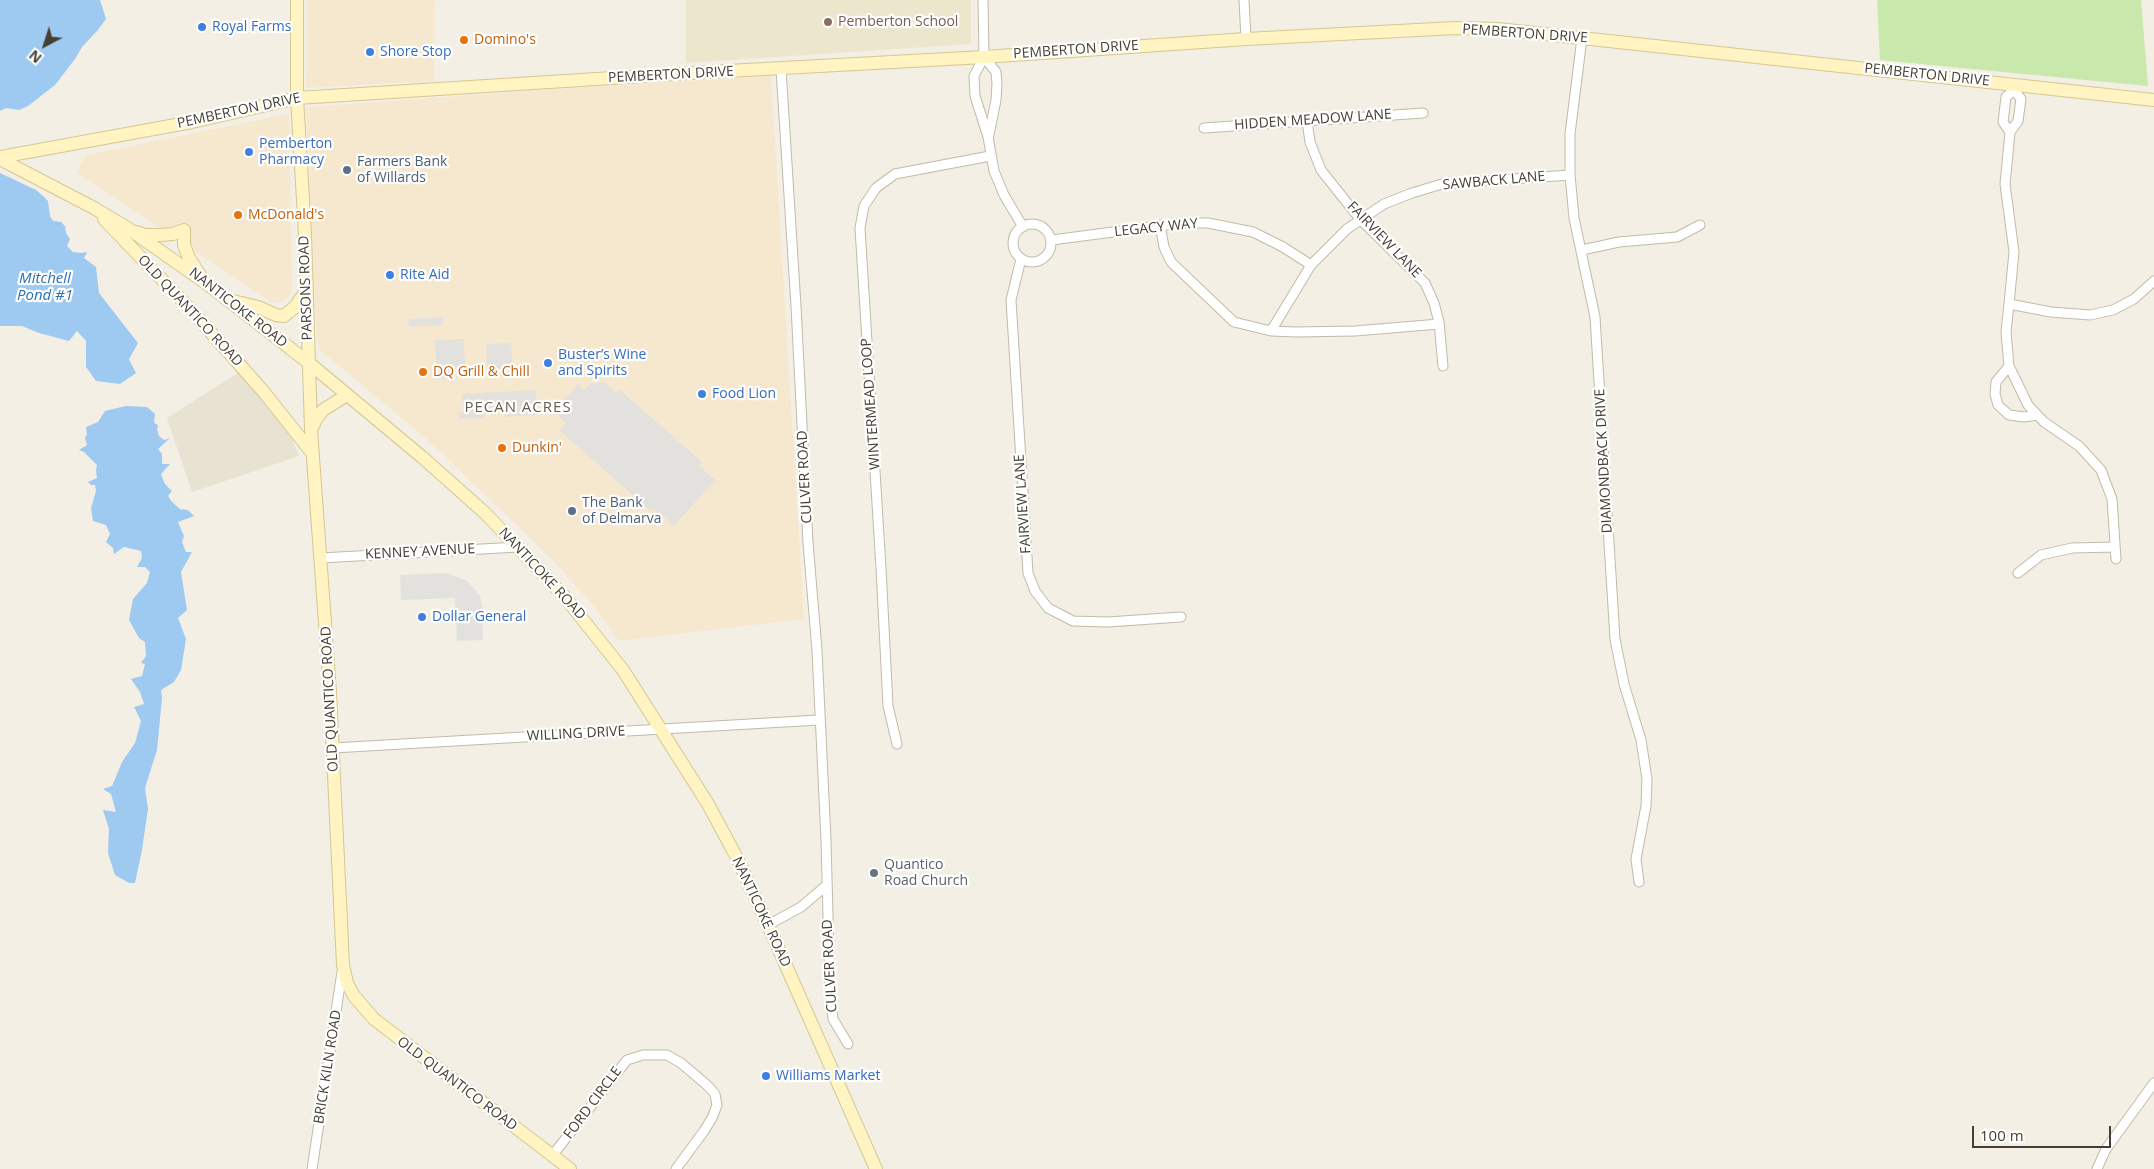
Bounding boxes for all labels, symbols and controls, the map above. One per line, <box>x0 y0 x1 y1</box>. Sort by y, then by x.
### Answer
place label: Pemberton School <box>838 14 958 30</box>
marker: Pemberton School <box>822 16 834 28</box>
place label: Royal Farms <box>212 19 291 35</box>
north arrow <box>20 20 70 70</box>
marker: Royal Farms <box>196 21 208 33</box>
street label: PEMBERTON DRIVE <box>1462 21 1588 47</box>
place label: Domino's <box>474 32 536 48</box>
marker: Domino's <box>458 34 470 46</box>
street label: PEMBERTON DRIVE <box>1013 37 1139 63</box>
place label: Shore Stop <box>380 44 452 60</box>
text: N <box>25 46 46 68</box>
marker: Shore Stop <box>364 46 376 58</box>
street label: PEMBERTON DRIVE <box>1864 60 1990 90</box>
street label: PEMBERTON DRIVE <box>608 63 734 87</box>
street label: PEMBERTON DRIVE <box>176 90 302 132</box>
street label: HIDDEN MEADOW LANE <box>1234 106 1392 134</box>
place label: Pemberton Pharmacy <box>259 136 332 168</box>
marker: Pemberton Pharmacy <box>243 146 255 158</box>
place label: Farmers Bank of Willards <box>357 154 447 186</box>
marker: Farmers Bank of Willards <box>341 164 353 176</box>
street label: SAWBACK LANE <box>1442 168 1546 194</box>
street label: FAIRVIEW LANE <box>1343 198 1425 282</box>
place label: McDonald's <box>248 207 324 223</box>
marker: McDonald's <box>232 209 244 221</box>
street label: LEGACY WAY <box>1113 215 1199 241</box>
street label: PARSONS ROAD <box>296 235 316 341</box>
street label: OLD QUANTICO ROAD <box>134 252 246 370</box>
street label: NANTICOKE ROAD <box>186 265 290 351</box>
place label: Rite Aid <box>400 267 450 283</box>
marker: Rite Aid <box>384 269 396 281</box>
water label: Mitchell Pond #1 <box>17 270 73 305</box>
street label: WINTERMEAD LOOP <box>858 338 884 470</box>
place label: Buster’s Wine and Spirits <box>558 347 646 380</box>
marker: Buster’s Wine and Spirits <box>542 357 554 369</box>
place label: DQ Grill & Chill <box>433 364 530 380</box>
marker: DQ Grill & Chill <box>417 366 429 378</box>
place label: Food Lion <box>712 386 776 402</box>
marker: Food Lion <box>696 388 708 400</box>
street label: DIAMONDBACK DRIVE <box>1592 388 1616 534</box>
district label: PECAN ACRES <box>463 399 573 417</box>
street label: CULVER ROAD <box>794 430 816 524</box>
place label: Dunkin' <box>512 440 562 456</box>
marker: Dunkin' <box>496 442 508 454</box>
street label: FAIRVIEW LANE <box>1011 454 1035 554</box>
place label: The Bank of Delmarva <box>582 495 662 528</box>
marker: The Bank of Delmarva <box>566 505 578 517</box>
street label: NANTICOKE ROAD <box>495 524 589 624</box>
street label: KENNEY AVENUE <box>365 541 475 563</box>
place label: Dollar General <box>432 609 526 625</box>
marker: Dollar General <box>416 611 428 623</box>
street label: OLD QUANTICO ROAD <box>318 626 342 772</box>
street label: WILLING DRIVE <box>526 723 626 745</box>
street label: NANTICOKE ROAD <box>728 854 794 970</box>
place label: Quantico Road Church <box>884 857 968 890</box>
marker: Quantico Road Church <box>868 867 880 879</box>
street label: CULVER ROAD <box>819 919 841 1013</box>
street label: BRICK KILN ROAD <box>311 1009 345 1125</box>
street label: OLD QUANTICO ROAD <box>394 1033 520 1135</box>
street label: FORD CIRCLE <box>560 1064 626 1142</box>
place label: Williams Market <box>776 1068 880 1084</box>
marker: Williams Market <box>760 1070 772 1082</box>
scale bar <box>1974 1116 2113 1148</box>
text: 100 m <box>1980 1125 2024 1145</box>

